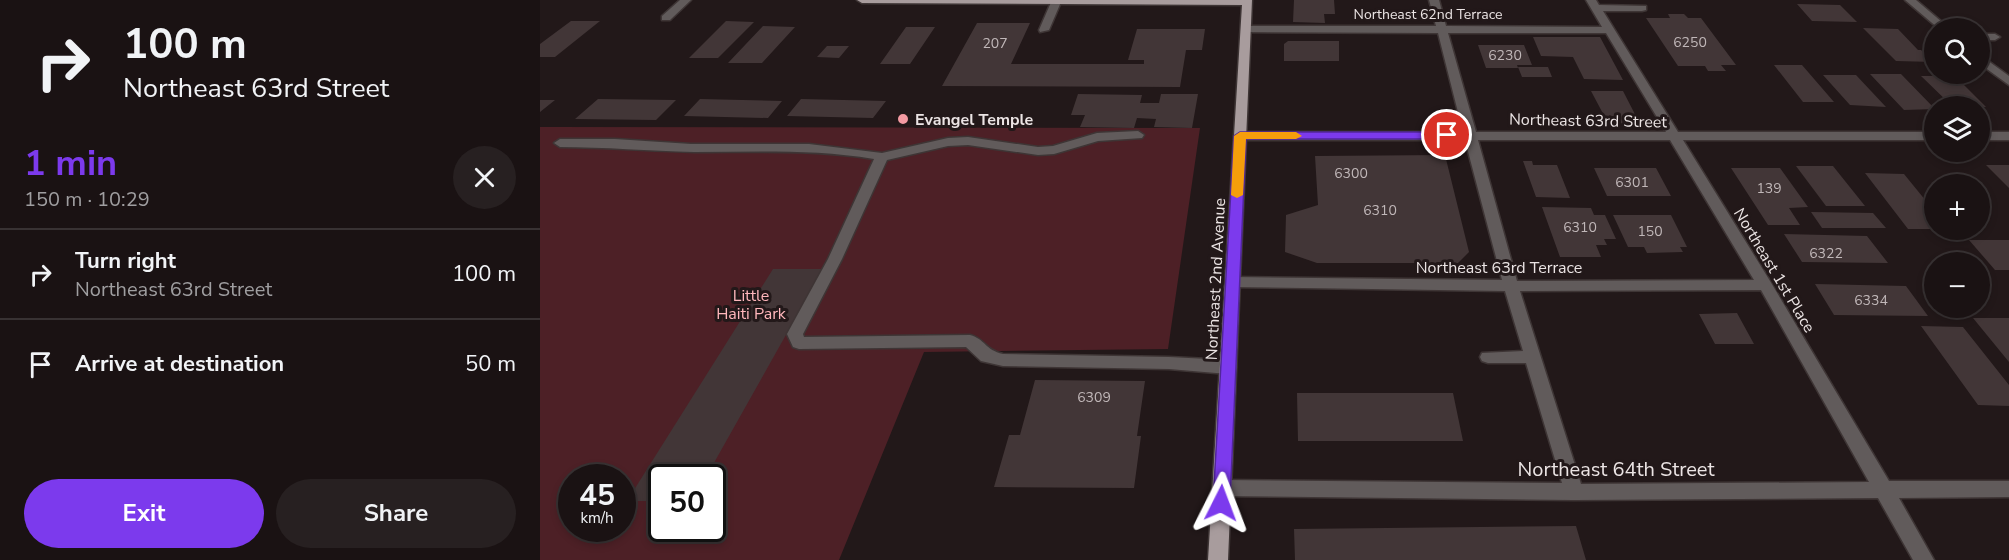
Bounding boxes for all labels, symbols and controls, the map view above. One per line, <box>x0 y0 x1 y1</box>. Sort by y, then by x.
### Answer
street label: Northeast 62nd Terrace <box>1354 5 1502 24</box>
text: 100 m <box>123 16 247 73</box>
map controls <box>1924 18 1990 318</box>
button: search <box>1924 18 1990 84</box>
icon: right <box>24 24 102 102</box>
house number: 6250 <box>1673 33 1707 52</box>
house number: 207 <box>982 34 1008 53</box>
house number: 6230 <box>1488 46 1522 65</box>
text: Northeast 63rd Street <box>123 70 389 107</box>
button: layers <box>1924 96 1990 162</box>
place label: Evangel Temple <box>915 109 1034 131</box>
pin <box>1421 109 1472 160</box>
street label: Northeast 63rd Street <box>1509 109 1667 133</box>
marker: Evangel Temple <box>896 112 910 126</box>
icon: arrive <box>1430 118 1463 151</box>
text: 1 min <box>24 139 117 188</box>
button: close <box>453 146 516 209</box>
house number: 6300 <box>1334 164 1368 183</box>
house number: 6301 <box>1615 173 1649 192</box>
button: + <box>1924 174 1990 240</box>
house number: 139 <box>1756 179 1782 198</box>
text: 150 m · 10:29 <box>24 186 150 213</box>
street label: Northeast 2nd Avenue <box>1201 197 1231 361</box>
house number: 6310 <box>1363 201 1397 220</box>
street label: Northeast 1st Place <box>1728 204 1820 337</box>
house number: 6310 <box>1563 218 1597 237</box>
house number: 150 <box>1637 222 1663 241</box>
house number: 6322 <box>1809 244 1843 263</box>
text: Turn right <box>75 246 176 276</box>
button: − <box>1924 252 1990 318</box>
street label: Northeast 63rd Terrace <box>1416 257 1582 279</box>
icon: right <box>24 258 57 291</box>
text: 100 m <box>452 259 516 289</box>
text: Northeast 63rd Street <box>75 276 272 303</box>
park label: Little Haiti Park <box>716 285 787 325</box>
house number: 6334 <box>1854 291 1888 310</box>
icon: arrive <box>24 348 57 381</box>
text: Arrive at destination <box>75 349 284 379</box>
text: 50 m <box>465 349 516 379</box>
house number: 6309 <box>1077 388 1111 407</box>
street label: Northeast 64th Street <box>1518 456 1715 483</box>
speed limit sign: 50 <box>648 464 726 542</box>
position arrow <box>1189 471 1253 535</box>
text: 45 <box>579 475 615 516</box>
button: Exit <box>24 479 264 548</box>
button: Share <box>276 479 516 548</box>
text: km/h <box>580 508 614 528</box>

